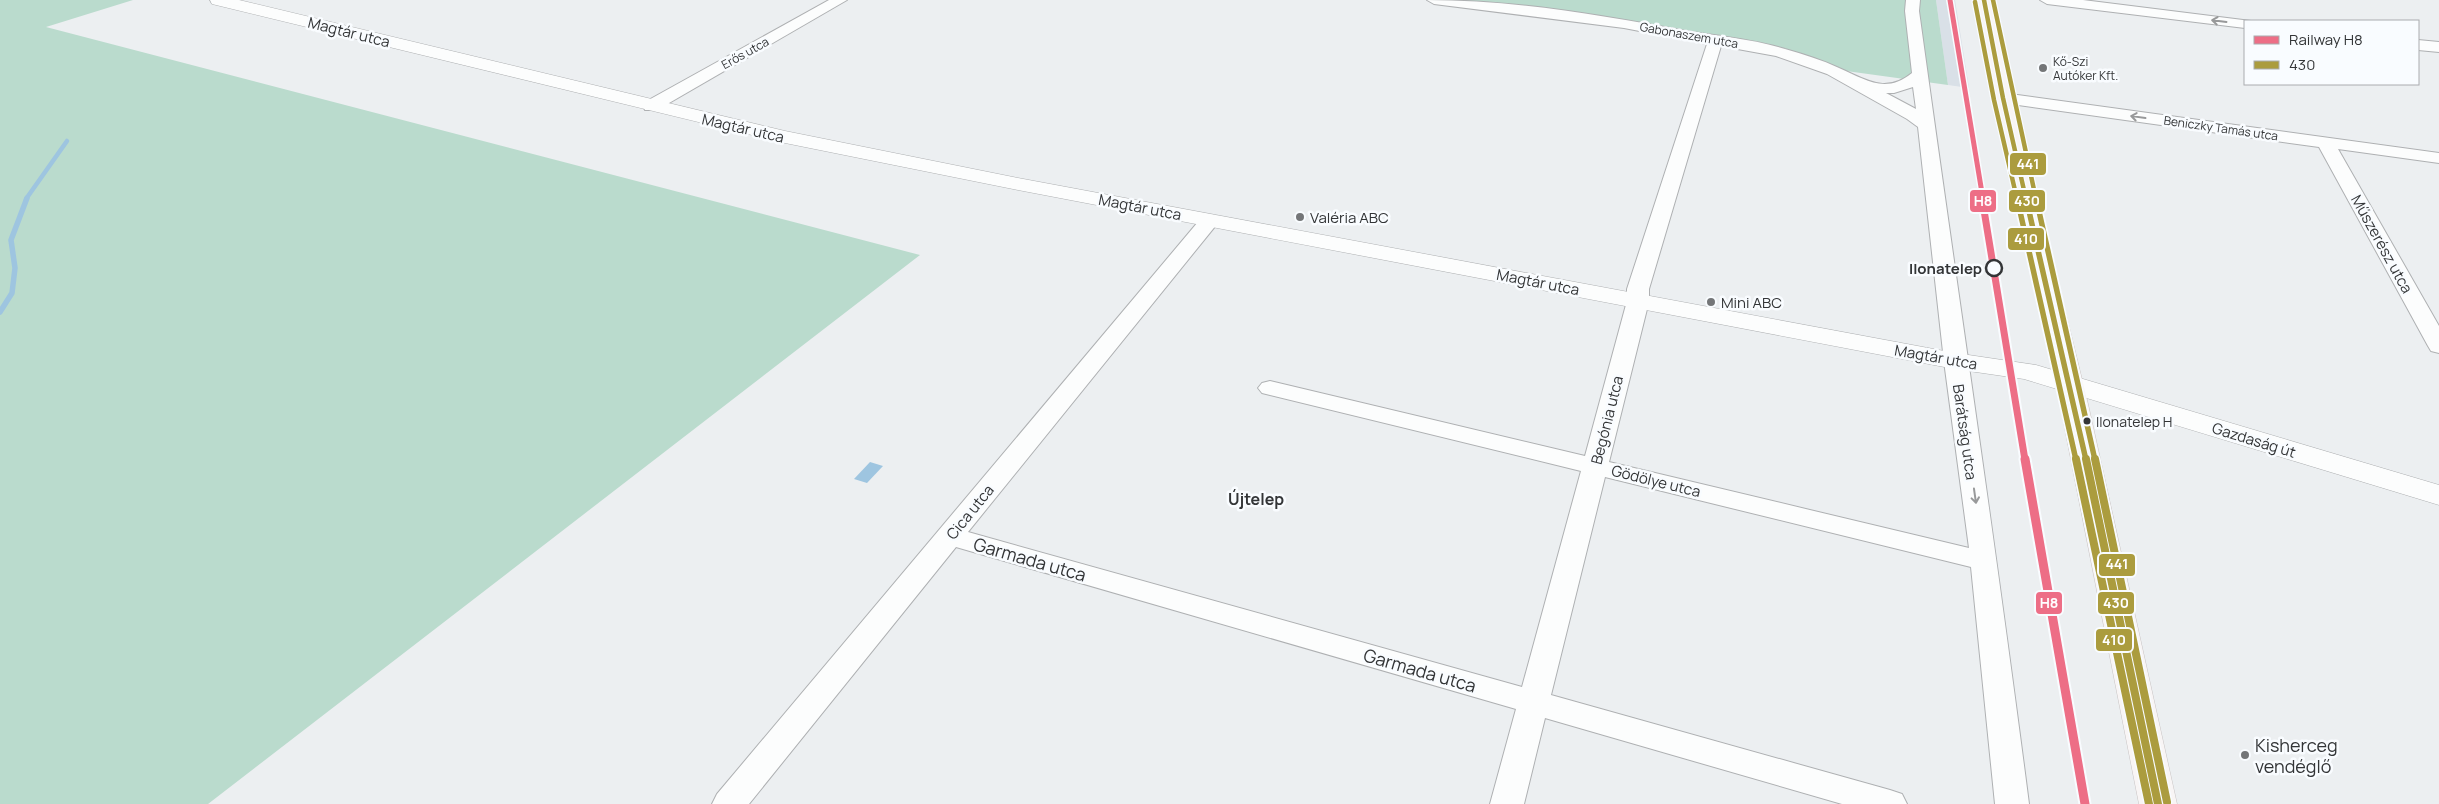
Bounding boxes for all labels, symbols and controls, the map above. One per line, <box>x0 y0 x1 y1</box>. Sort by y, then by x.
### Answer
street label: Magtár utca <box>306 12 392 52</box>
one-way arrow <box>2212 15 2228 25</box>
street label: Gabonaszem utca <box>1638 18 1740 52</box>
legend <box>2244 20 2419 85</box>
text: Railway H8 <box>2289 29 2363 50</box>
street label: Erős utca <box>718 33 772 73</box>
place label: Kő-Szi Autóker Kft. <box>2053 53 2118 84</box>
text: 430 <box>2289 54 2315 75</box>
marker: Kő-Szi Autóker Kft. <box>2037 62 2049 74</box>
street label: Magtár utca <box>700 108 786 148</box>
one-way arrow <box>2130 112 2146 122</box>
street label: Beniczky Tamás utca <box>2163 112 2279 144</box>
line badge: 441 <box>2009 152 2047 176</box>
text: 441 <box>2017 154 2040 173</box>
street label: Magtár utca <box>1097 189 1183 225</box>
line badge: H8 <box>1969 189 1997 213</box>
line badge: 430 <box>2008 189 2046 213</box>
text: H8 <box>1974 191 1992 210</box>
text: 430 <box>2014 191 2040 210</box>
street label: Műszerész utca <box>2346 191 2418 297</box>
place label: Valéria ABC <box>1310 207 1389 228</box>
marker: Valéria ABC <box>1294 211 1306 223</box>
line badge: 410 <box>2007 227 2045 251</box>
text: 410 <box>2014 229 2038 248</box>
place label: Ilonatelep <box>1909 258 1982 279</box>
marker: Ilonatelep <box>1985 259 2003 277</box>
street label: Magtár utca <box>1495 264 1581 300</box>
place label: Mini ABC <box>1721 292 1782 313</box>
marker: Mini ABC <box>1705 296 1717 308</box>
street label: Magtár utca <box>1893 339 1979 375</box>
street label: Begónia utca <box>1586 373 1628 467</box>
street label: Barátság utca <box>1948 383 1982 481</box>
place label: Ilonatelep H <box>2096 412 2172 431</box>
marker: Ilonatelep H <box>2082 416 2092 426</box>
street label: Gazdaság út <box>2210 417 2298 463</box>
street label: Gödölye utca <box>1609 460 1703 502</box>
street label: Cica utca <box>941 480 999 544</box>
one-way arrow <box>1970 487 1980 503</box>
district label: Újtelep <box>1228 488 1284 510</box>
street label: Garmada utca <box>971 531 1089 587</box>
line badge: 441 <box>2098 553 2136 577</box>
text: 441 <box>2106 554 2129 573</box>
line badge: H8 <box>2035 591 2063 615</box>
line badge: 430 <box>2097 591 2135 615</box>
text: H8 <box>2040 593 2058 612</box>
text: 430 <box>2103 593 2129 612</box>
line badge: 410 <box>2095 628 2133 652</box>
text: 410 <box>2102 630 2126 649</box>
street label: Garmada utca <box>1361 642 1479 698</box>
place label: Kisherceg vendéglő <box>2255 733 2338 778</box>
marker: Kisherceg vendéglő <box>2239 749 2251 761</box>

